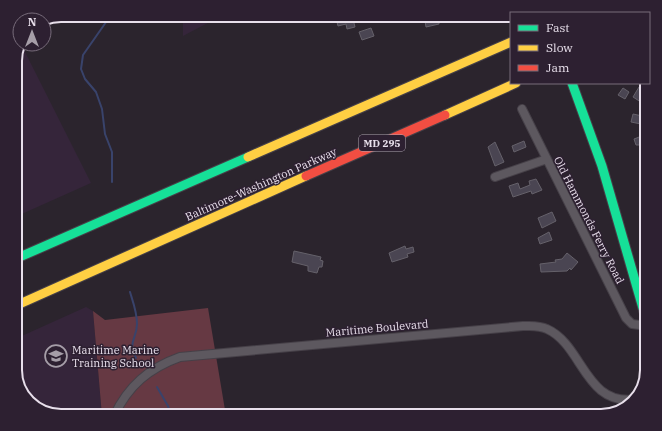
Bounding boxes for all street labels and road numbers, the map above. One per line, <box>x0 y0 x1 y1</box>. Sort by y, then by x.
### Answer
road number: MD 295 <box>359 135 405 151</box>
street label: Baltimore-Washington Parkway <box>183 144 339 224</box>
street label: Old Hammonds Ferry Road <box>551 154 627 286</box>
street label: Maritime Boulevard <box>325 317 429 339</box>

